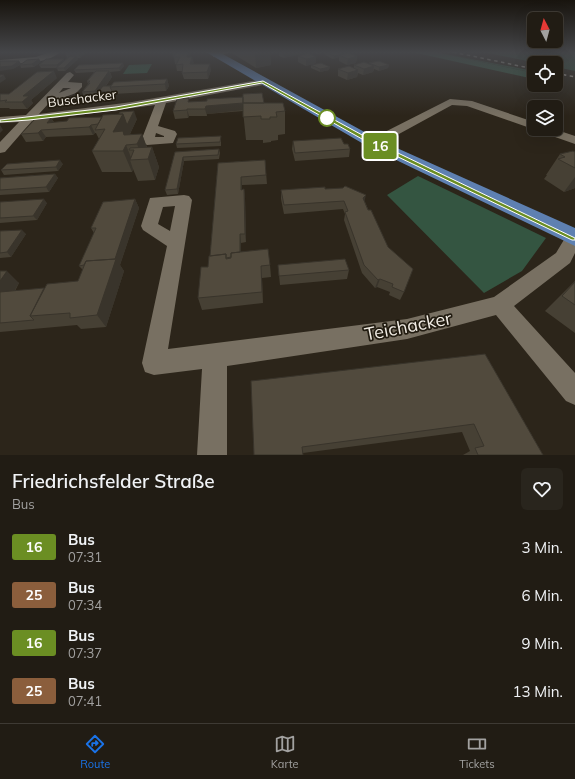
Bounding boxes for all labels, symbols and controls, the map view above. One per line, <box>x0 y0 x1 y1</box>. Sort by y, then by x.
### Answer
north arrow <box>527 12 563 48</box>
map controls <box>527 12 563 136</box>
button: locate <box>527 56 563 92</box>
street label: Buschacker <box>47 86 118 110</box>
button: layers <box>527 100 563 136</box>
unlabelled marker <box>318 109 336 127</box>
line badge: 16 <box>362 133 398 159</box>
text: 16 <box>372 137 388 155</box>
street label: Teichacker <box>363 306 454 346</box>
button: heart <box>521 468 563 510</box>
text: Friedrichsfelder Straße <box>12 469 215 493</box>
text: Bus <box>12 496 35 512</box>
text: Bus <box>68 530 95 549</box>
text: 16 <box>26 538 42 556</box>
text: 3 Min. <box>521 538 563 557</box>
text: 07:31 <box>68 549 102 565</box>
text: Bus <box>68 578 95 597</box>
text: 25 <box>26 586 42 604</box>
text: 6 Min. <box>521 586 563 605</box>
text: 07:34 <box>68 597 102 613</box>
text: Bus <box>68 626 95 645</box>
text: 16 <box>26 634 42 652</box>
text: 9 Min. <box>521 634 563 653</box>
text: 07:37 <box>68 645 102 661</box>
text: Bus <box>68 674 95 693</box>
text: 25 <box>26 682 42 700</box>
text: 13 Min. <box>512 682 563 701</box>
text: 07:41 <box>68 693 102 709</box>
tab: Route <box>80 733 110 771</box>
tab: Karte <box>271 733 299 771</box>
tab: Tickets <box>459 733 495 771</box>

